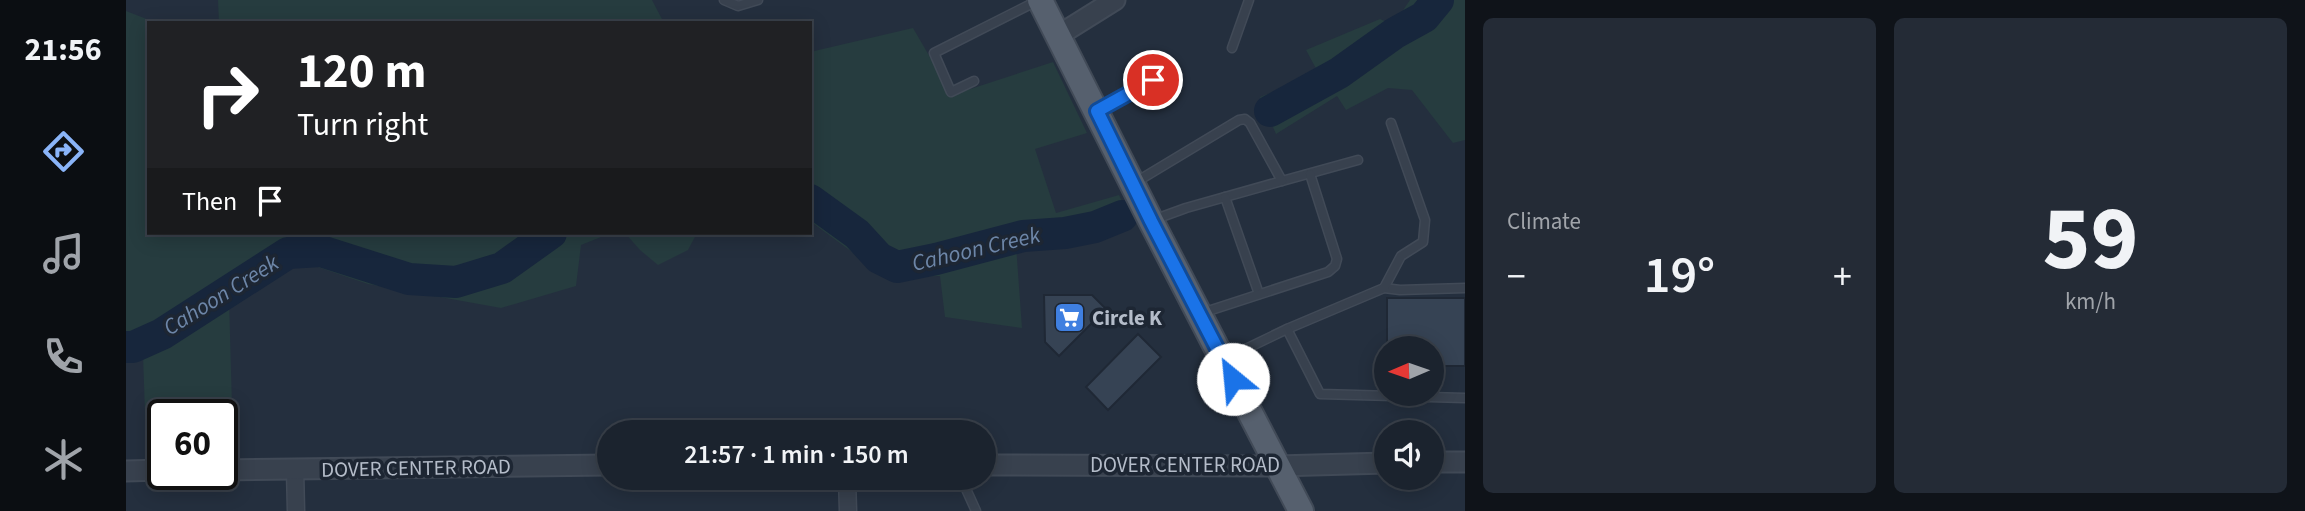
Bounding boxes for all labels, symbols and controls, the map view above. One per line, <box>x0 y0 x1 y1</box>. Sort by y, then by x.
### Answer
text: 21:56 <box>24 27 102 73</box>
text: 120 m <box>297 37 426 107</box>
icon: right <box>182 49 273 140</box>
pin <box>1123 50 1183 110</box>
icon: arrive <box>1134 61 1172 99</box>
text: Turn right <box>297 102 428 148</box>
icon: directions <box>39 127 88 176</box>
text: 59 <box>2042 175 2139 304</box>
icon: arrive <box>251 182 289 220</box>
text: Then <box>182 183 237 220</box>
text: Climate <box>1507 205 1581 238</box>
water label: Cahoon Creek <box>909 218 1044 280</box>
icon: music <box>39 229 88 278</box>
text: 19° <box>1644 239 1715 313</box>
water label: Cahoon Creek <box>157 246 286 344</box>
text: − <box>1507 250 1526 304</box>
text: + <box>1833 250 1852 304</box>
text: km/h <box>2065 285 2116 318</box>
supermarket icon: Circle K <box>1052 301 1086 335</box>
place label: Circle K <box>1092 303 1163 333</box>
icon: phone <box>39 332 88 381</box>
north arrow <box>1374 336 1444 406</box>
map controls <box>1374 336 1444 490</box>
position arrow <box>1196 342 1270 416</box>
speed limit sign: 60 <box>147 399 238 490</box>
button: sound <box>1374 420 1444 490</box>
icon: climate <box>39 435 88 484</box>
text: 21:57 · 1 min · 150 m <box>684 436 909 473</box>
street label: DOVER CENTER ROAD <box>1090 450 1280 480</box>
street label: DOVER CENTER ROAD <box>321 451 511 485</box>

